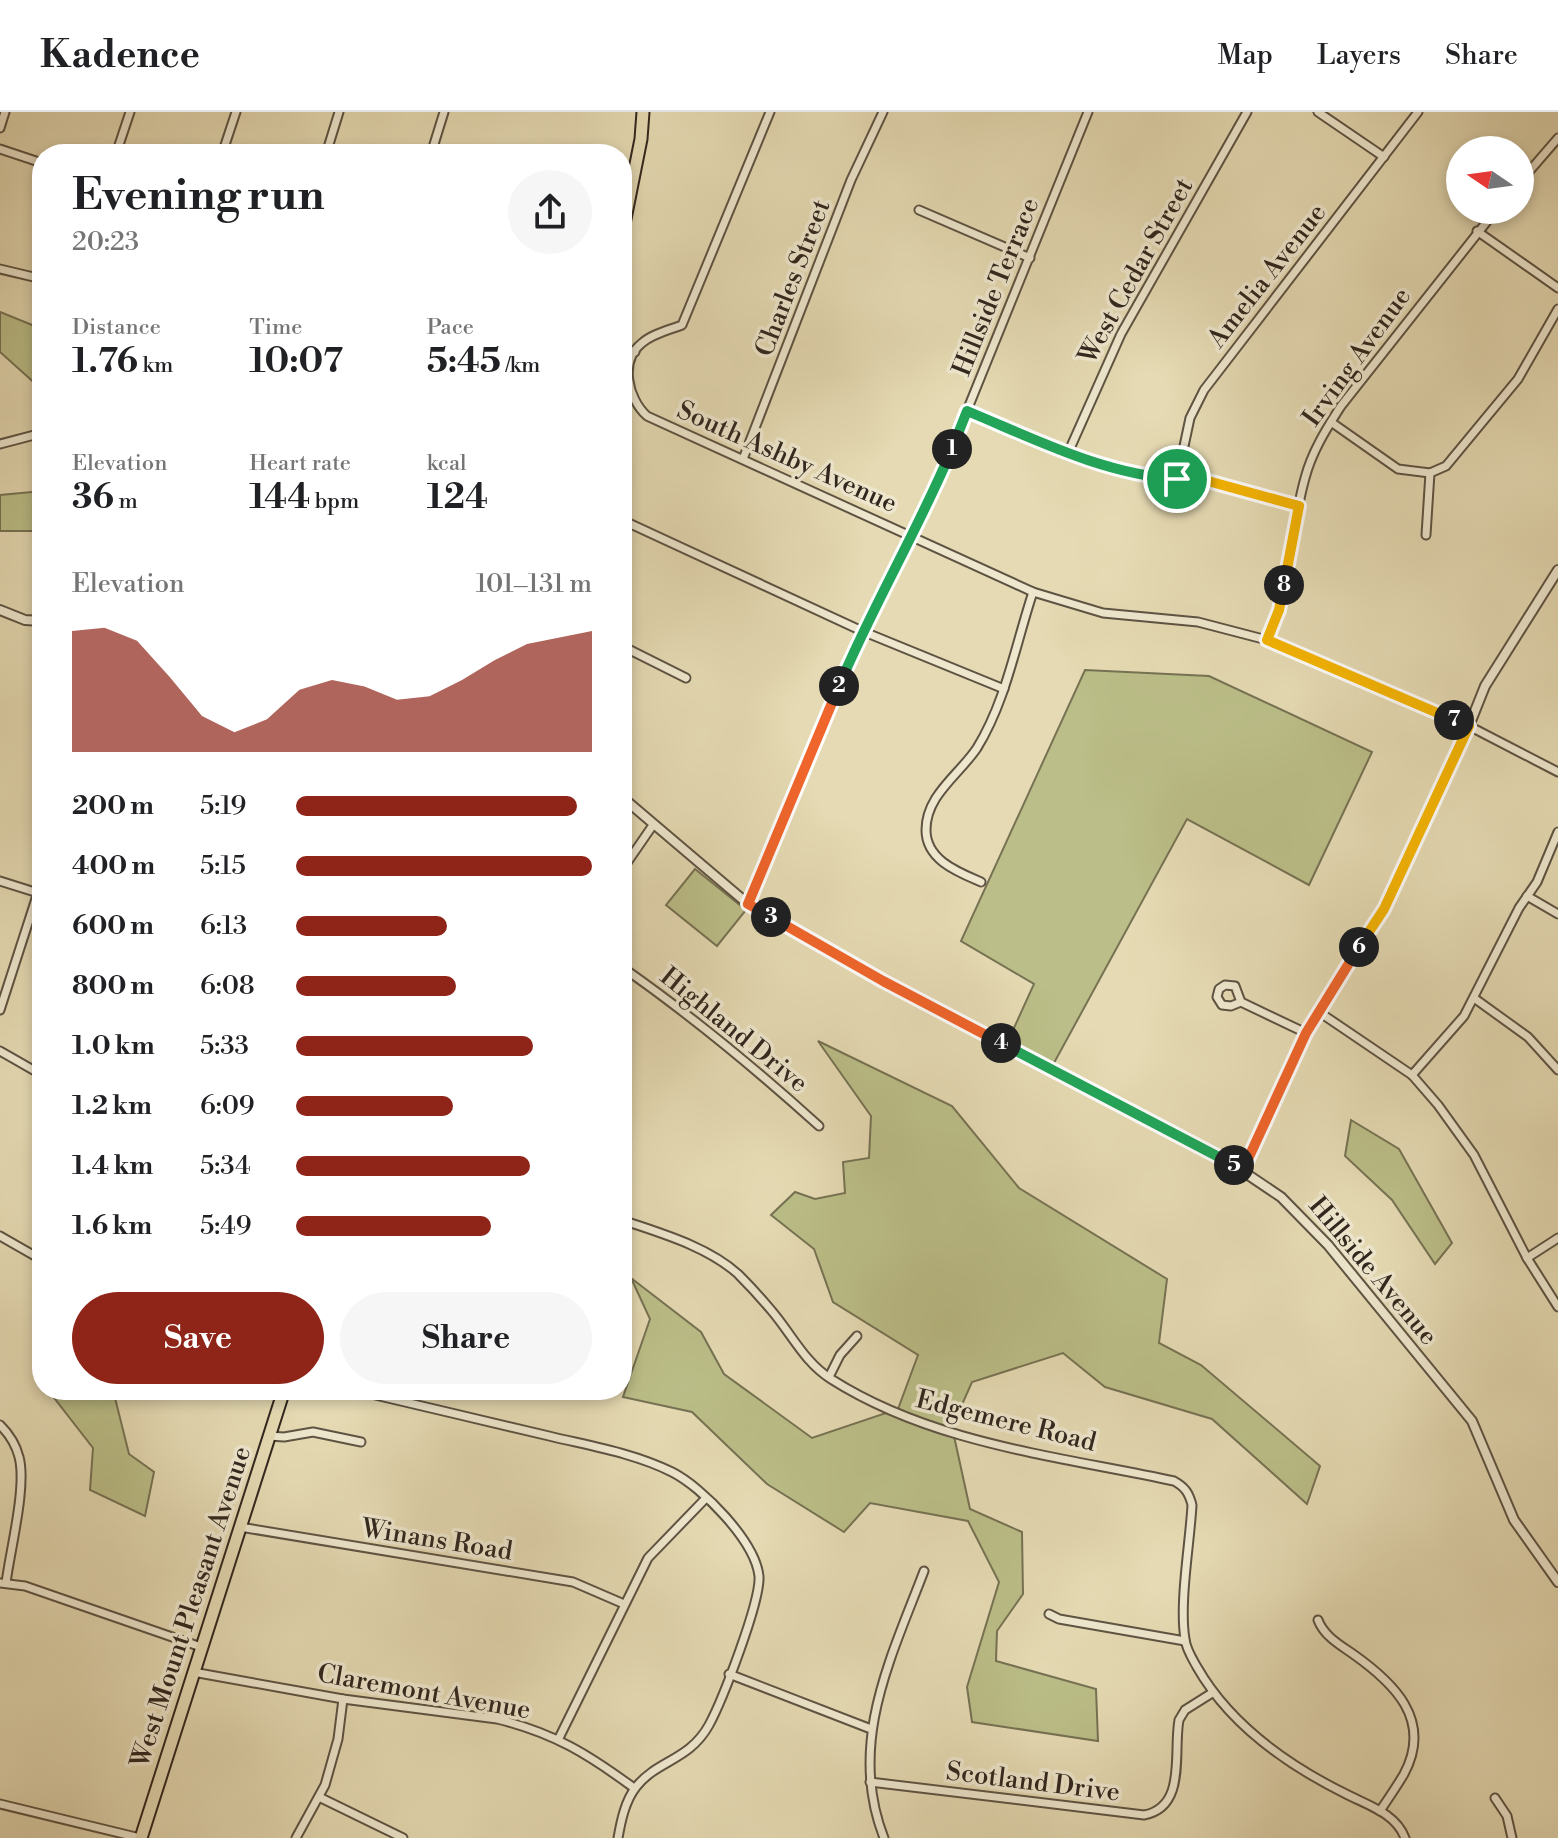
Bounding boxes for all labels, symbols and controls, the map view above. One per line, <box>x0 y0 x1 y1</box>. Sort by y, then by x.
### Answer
text: Kadence <box>40 32 200 79</box>
text: Map <box>1218 38 1273 73</box>
text: Layers <box>1317 38 1401 73</box>
text: Share <box>1445 38 1518 73</box>
north arrow <box>1446 136 1534 224</box>
map controls <box>1446 136 1534 224</box>
text: Evening run <box>72 168 325 223</box>
button: share <box>508 170 592 254</box>
street label: West Cedar Street <box>1071 173 1200 370</box>
street label: Hillside Terrace <box>946 193 1046 381</box>
street label: Charles Street <box>748 195 838 361</box>
street label: Amelia Avenue <box>1200 198 1333 355</box>
text: 20:23 <box>72 226 139 258</box>
street label: Irving Avenue <box>1296 281 1418 433</box>
text: Distance <box>72 314 161 341</box>
text: Time <box>249 314 302 341</box>
text: Pace <box>427 314 474 341</box>
text: 1.76 <box>72 341 138 383</box>
text: 10:07 <box>249 341 343 383</box>
text: 5:45 <box>427 341 501 383</box>
text: km <box>138 352 173 379</box>
text: /km <box>501 352 540 379</box>
street label: South Ashby Avenue <box>672 394 902 520</box>
pin: 1 <box>932 429 972 469</box>
text: 1 <box>947 435 957 462</box>
pin <box>1143 445 1211 513</box>
text: Elevation <box>72 450 167 477</box>
text: Heart rate <box>249 450 351 477</box>
text: kcal <box>427 450 467 477</box>
icon: arrive <box>1155 457 1199 501</box>
text: 36 <box>72 477 114 519</box>
text: 144 <box>249 477 310 519</box>
text: 124 <box>427 477 488 519</box>
text: m <box>114 488 138 515</box>
text: bpm <box>310 488 359 515</box>
pin: 8 <box>1264 565 1304 605</box>
text: Elevation <box>72 568 185 600</box>
text: 101–131 m <box>476 568 592 600</box>
text: 8 <box>1277 571 1291 598</box>
pin: 2 <box>819 666 859 706</box>
text: 2 <box>832 672 846 699</box>
pin: 7 <box>1434 700 1474 740</box>
text: 7 <box>1448 706 1460 733</box>
text: 200 m <box>72 790 154 822</box>
text: 5:19 <box>200 790 246 822</box>
text: 400 m <box>72 850 155 882</box>
text: 5:15 <box>200 850 246 882</box>
pin: 3 <box>751 897 791 937</box>
text: 3 <box>764 903 778 930</box>
text: 600 m <box>72 910 154 942</box>
text: 6:13 <box>200 910 247 942</box>
pin: 6 <box>1339 927 1379 967</box>
text: 6 <box>1352 933 1366 960</box>
street label: Highland Drive <box>654 961 814 1099</box>
text: 800 m <box>72 970 154 1002</box>
text: 6:08 <box>200 970 255 1002</box>
pin: 4 <box>981 1023 1021 1063</box>
text: 4 <box>994 1029 1008 1056</box>
text: 1.0 km <box>72 1030 155 1062</box>
text: 5:33 <box>200 1030 249 1062</box>
text: 1.2 km <box>72 1090 152 1122</box>
text: 6:09 <box>200 1090 255 1122</box>
pin: 5 <box>1214 1145 1254 1185</box>
text: 1.4 km <box>72 1150 153 1182</box>
text: 5:34 <box>200 1150 250 1182</box>
text: 5 <box>1227 1151 1241 1178</box>
street label: Hillside Avenue <box>1302 1190 1444 1352</box>
text: 1.6 km <box>72 1210 152 1242</box>
text: 5:49 <box>200 1210 251 1242</box>
button: Save <box>72 1292 324 1384</box>
button: Share <box>340 1292 592 1384</box>
street label: Edgemere Road <box>913 1383 1100 1459</box>
street label: West Mount Pleasant Avenue <box>124 1442 258 1773</box>
street label: Winans Road <box>358 1512 515 1568</box>
street label: Claremont Avenue <box>315 1657 533 1727</box>
street label: Scotland Drive <box>944 1755 1122 1809</box>

